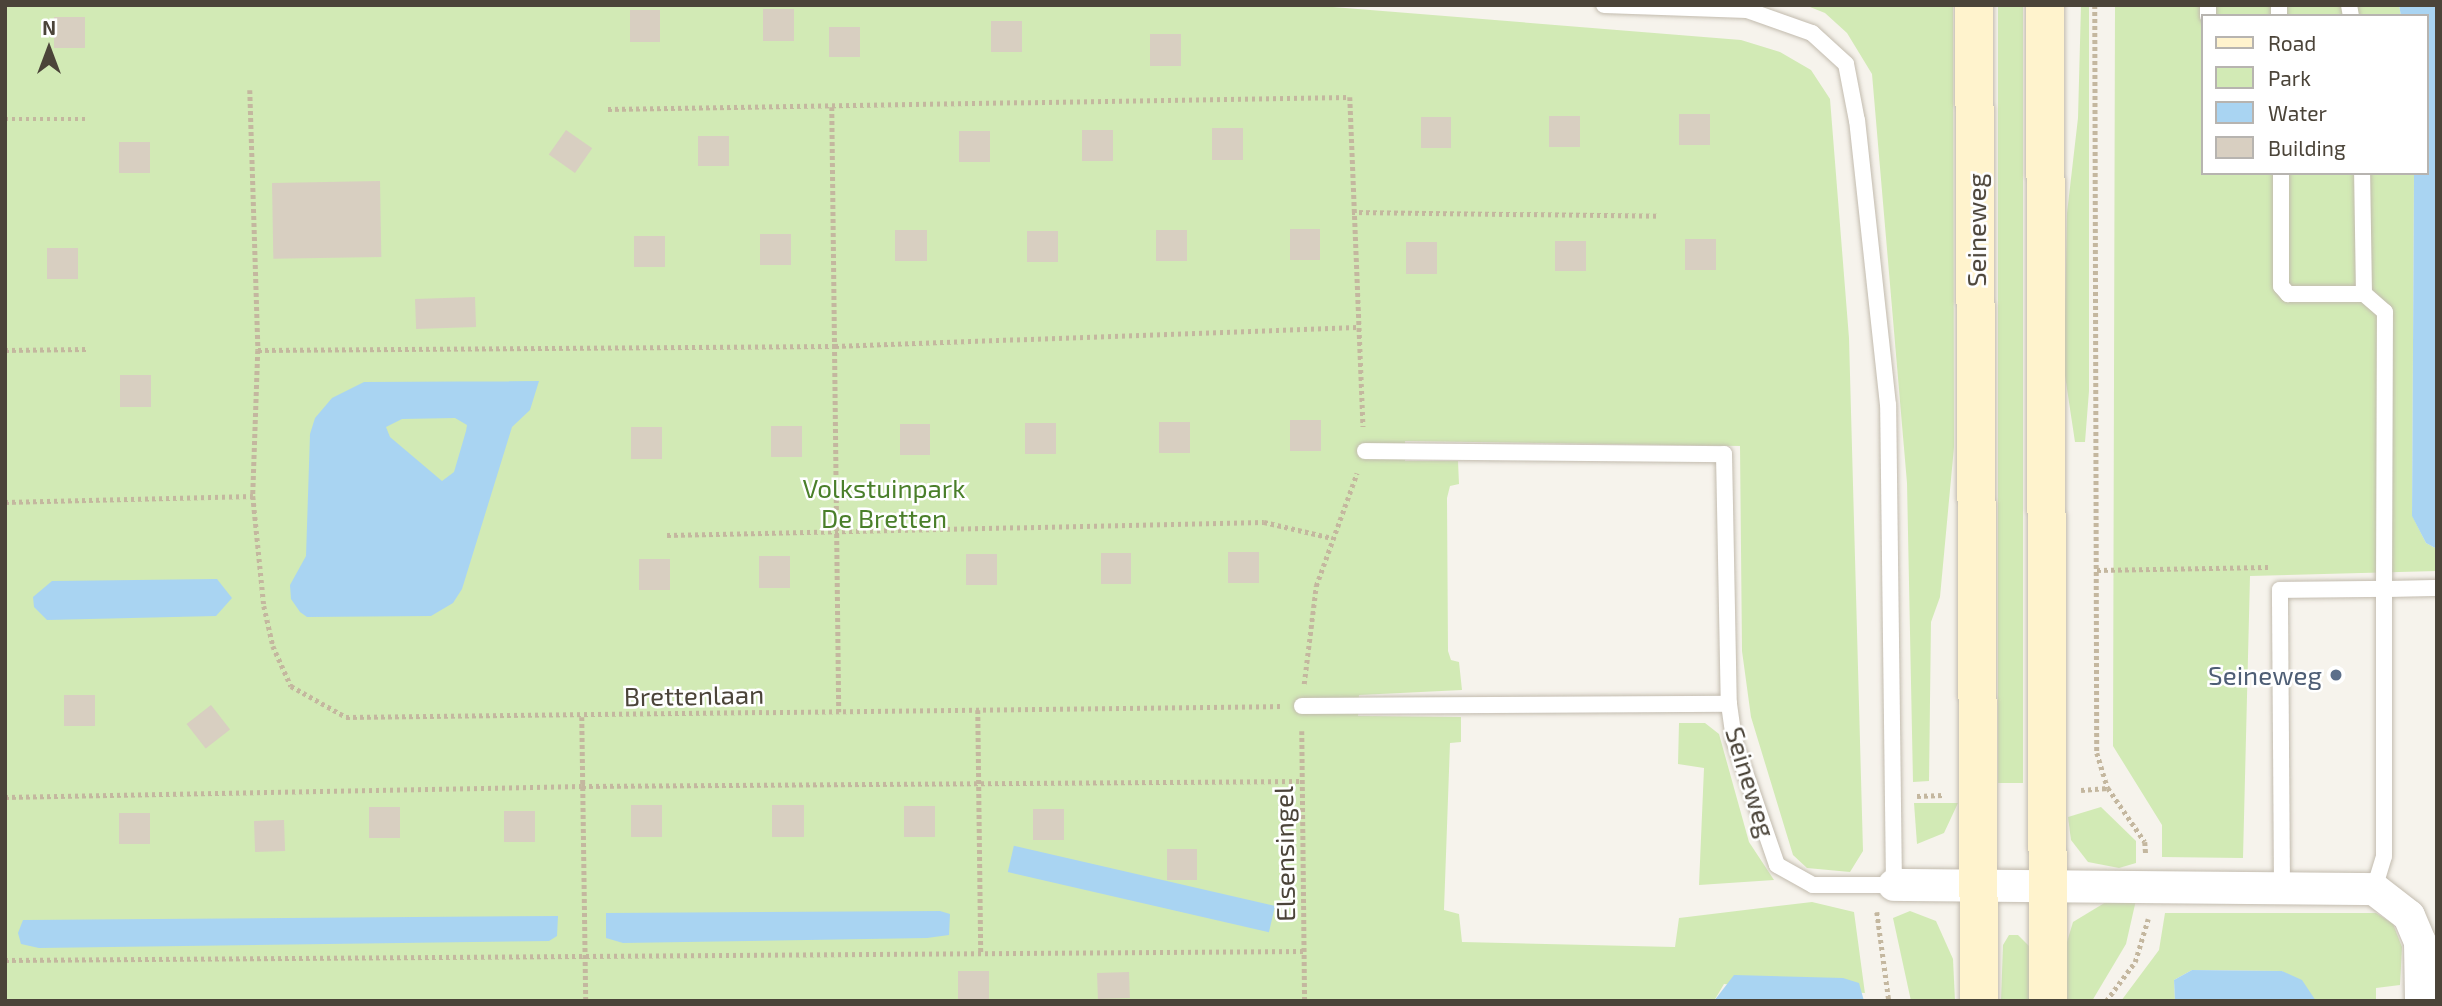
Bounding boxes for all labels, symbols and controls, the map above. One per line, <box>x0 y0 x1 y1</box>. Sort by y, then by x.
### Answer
north arrow <box>14 14 84 84</box>
legend <box>2200 14 2428 175</box>
text: N <box>42 16 56 39</box>
text: Road <box>2268 30 2316 55</box>
text: Park <box>2268 65 2311 90</box>
text: Water <box>2268 100 2327 125</box>
text: Building <box>2268 135 2346 160</box>
street label: Seineweg <box>1960 173 1992 287</box>
park label: Volkstuinpark De Bretten <box>802 472 966 534</box>
place label: Seineweg <box>2208 659 2322 691</box>
marker: Seineweg <box>2328 667 2344 683</box>
street label: Brettenlaan <box>624 678 764 712</box>
street label: Seineweg <box>1719 723 1783 841</box>
street label: Elsensingel <box>1267 786 1301 922</box>

